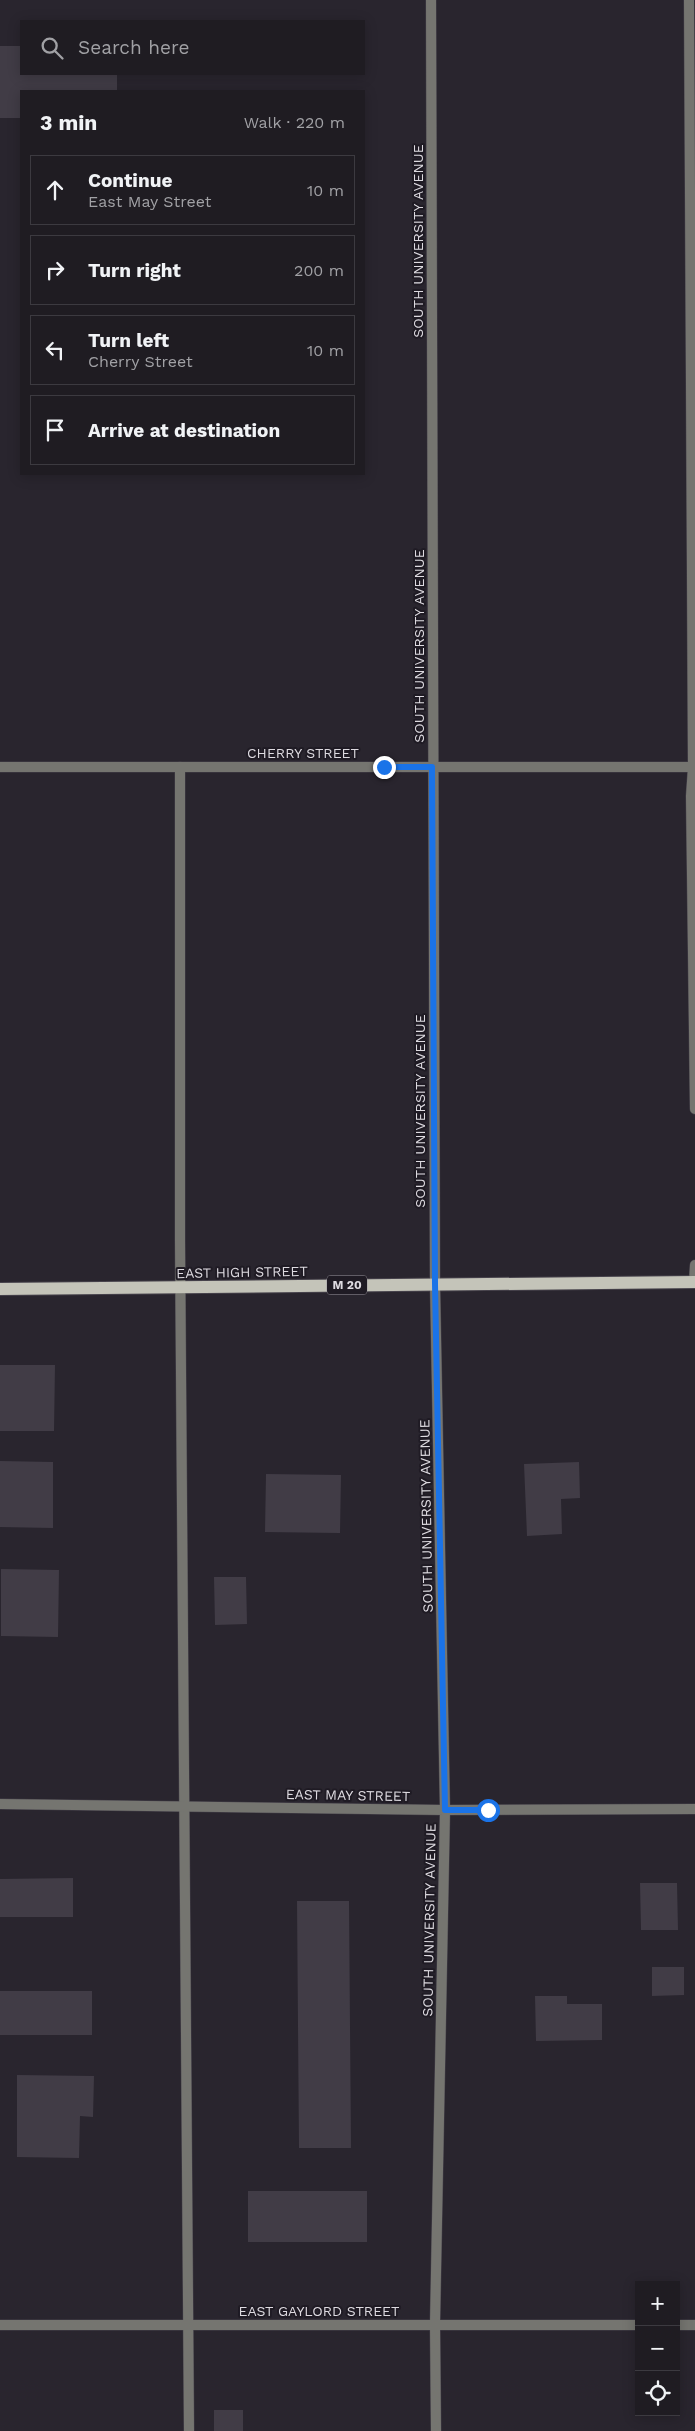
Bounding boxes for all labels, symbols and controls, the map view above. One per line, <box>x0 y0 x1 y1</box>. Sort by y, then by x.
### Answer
search box <box>20 20 365 75</box>
icon: search <box>38 34 66 62</box>
text: Search here <box>78 36 189 59</box>
text: 3 min <box>40 110 97 135</box>
text: Walk · 220 m <box>244 113 345 132</box>
street label: SOUTH UNIVERSITY AVENUE <box>410 144 426 338</box>
text: Continue <box>88 169 172 192</box>
icon: ahead <box>41 176 69 204</box>
text: 10 m <box>307 181 344 200</box>
text: East May Street <box>88 192 212 211</box>
icon: right <box>41 256 69 284</box>
text: Turn right <box>88 259 181 282</box>
text: 200 m <box>294 261 344 280</box>
text: Turn left <box>88 329 169 352</box>
icon: left <box>41 336 69 364</box>
text: 10 m <box>307 341 344 360</box>
text: Cherry Street <box>88 352 193 371</box>
icon: arrive <box>41 416 69 444</box>
text: Arrive at destination <box>88 419 280 442</box>
street label: SOUTH UNIVERSITY AVENUE <box>411 549 427 743</box>
street label: CHERRY STREET <box>247 745 360 761</box>
route end <box>373 756 396 779</box>
street label: SOUTH UNIVERSITY AVENUE <box>412 1014 428 1208</box>
street label: EAST HIGH STREET <box>176 1263 309 1281</box>
road number: M 20 <box>327 1276 367 1294</box>
street label: SOUTH UNIVERSITY AVENUE <box>416 1419 436 1613</box>
street label: EAST MAY STREET <box>286 1786 411 1804</box>
route start <box>477 1799 500 1822</box>
street label: SOUTH UNIVERSITY AVENUE <box>419 1823 439 2017</box>
map controls <box>635 2281 680 2416</box>
button: + <box>635 2281 680 2326</box>
street label: EAST GAYLORD STREET <box>239 2303 400 2319</box>
button: − <box>635 2326 680 2371</box>
button: locate <box>635 2371 680 2416</box>

